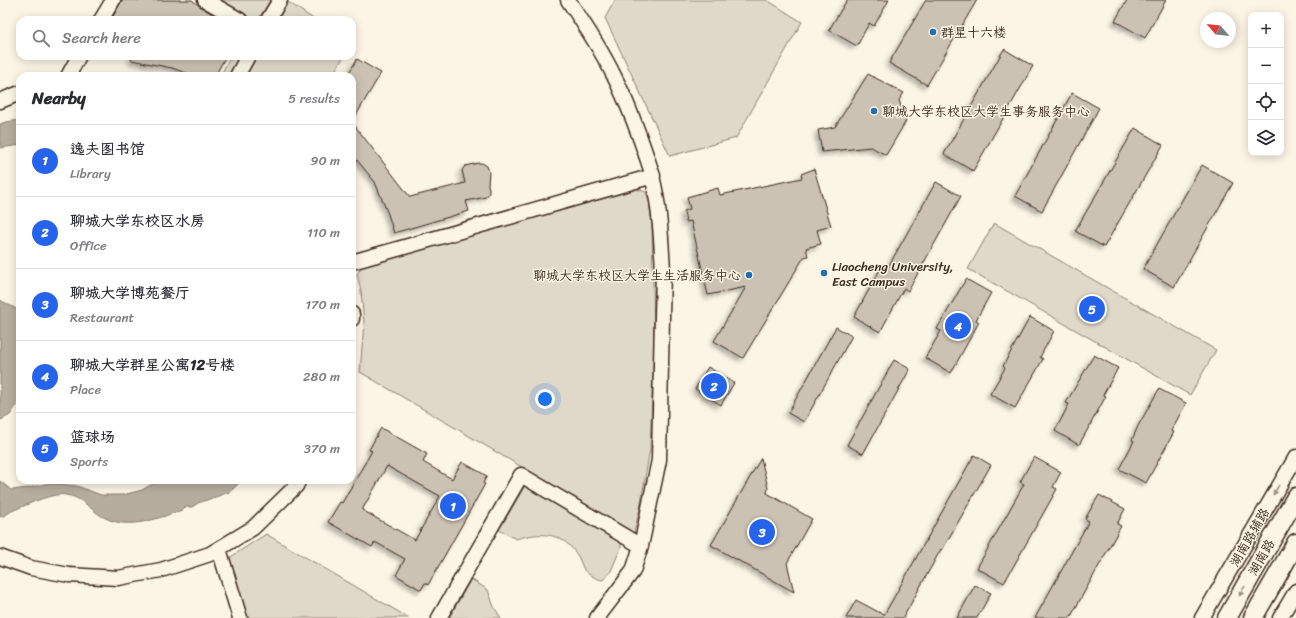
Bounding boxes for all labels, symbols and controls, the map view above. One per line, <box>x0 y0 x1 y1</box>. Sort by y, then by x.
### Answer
north arrow <box>1200 12 1236 48</box>
map controls <box>1248 12 1284 156</box>
button: + <box>1248 12 1284 48</box>
search box <box>16 16 356 60</box>
place label: 群星十六楼 <box>941 21 1006 44</box>
text: Search here <box>62 25 141 51</box>
icon: search <box>30 27 52 49</box>
marker: 群星十六楼 <box>928 27 938 37</box>
button: − <box>1248 48 1284 84</box>
text: Nearby <box>32 83 86 113</box>
button: locate <box>1248 84 1284 120</box>
text: 5 results <box>288 87 340 110</box>
place label: 聊城大学东校区大学生事务服务中心 <box>882 100 1090 123</box>
marker: 聊城大学东校区大学生事务服务中心 <box>869 106 879 116</box>
button: layers <box>1248 120 1284 156</box>
text: 逸夫图书馆 <box>70 136 145 162</box>
text: 1 <box>42 149 48 172</box>
text: 90 m <box>310 149 340 172</box>
text: Library <box>70 162 111 185</box>
text: 聊城大学东校区水房 <box>70 208 205 234</box>
text: 2 <box>41 221 49 244</box>
text: 110 m <box>307 221 340 244</box>
text: Office <box>70 234 107 257</box>
place label: Liaocheng University, East Campus <box>832 255 953 293</box>
place label: 聊城大学东校区大学生生活服务中心 <box>533 264 741 287</box>
marker: Liaocheng University, East Campus <box>819 268 829 278</box>
marker: 聊城大学东校区大学生生活服务中心 <box>744 270 754 280</box>
text: 聊城大学博苑餐厅 <box>70 280 190 306</box>
text: 3 <box>41 293 49 316</box>
text: 170 m <box>305 293 340 316</box>
pin: 5 <box>1079 294 1105 324</box>
text: Restaurant <box>70 306 134 329</box>
pin: 4 <box>945 311 971 341</box>
text: 聊城大学群星公寓12号楼 <box>70 352 235 378</box>
text: 4 <box>41 365 49 388</box>
text: 280 m <box>303 365 340 388</box>
pin: 2 <box>701 371 727 401</box>
text: Place <box>70 378 101 401</box>
your location <box>535 389 555 409</box>
text: 篮球场 <box>70 424 115 450</box>
text: 5 <box>41 437 49 460</box>
text: 370 m <box>304 437 340 460</box>
text: Sports <box>70 450 108 473</box>
one-way arrow <box>1273 484 1280 496</box>
pin: 1 <box>440 491 466 521</box>
street label: 湖南路辅路 <box>1226 505 1272 569</box>
pin: 3 <box>749 517 775 547</box>
street label: 湖南路 <box>1244 536 1278 578</box>
one-way arrow <box>1238 586 1245 597</box>

